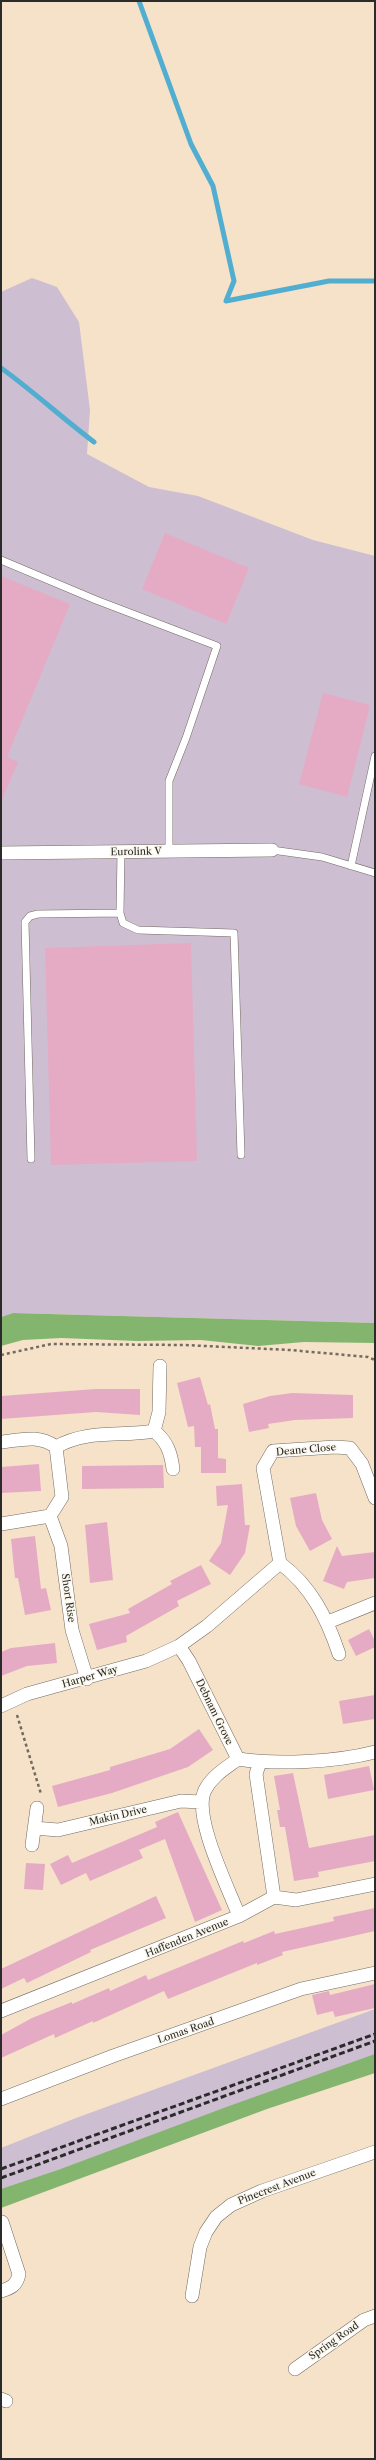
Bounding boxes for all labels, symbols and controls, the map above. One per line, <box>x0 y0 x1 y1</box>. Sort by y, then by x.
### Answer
street label: Eurolink V <box>110 846 162 858</box>
street label: Deane Close <box>275 1441 337 1459</box>
street label: Short Rise <box>59 1573 77 1623</box>
street label: Harper Way <box>61 1663 119 1691</box>
street label: Debnam Grove <box>193 1677 235 1747</box>
street label: Makin Drive <box>88 1804 148 1828</box>
street label: Haffenden Avenue <box>144 1916 230 1960</box>
street label: Lomas Road <box>156 2016 216 2046</box>
street label: Pinecrest Avenue <box>236 2167 318 2207</box>
street label: Spring Road <box>307 2319 361 2363</box>

